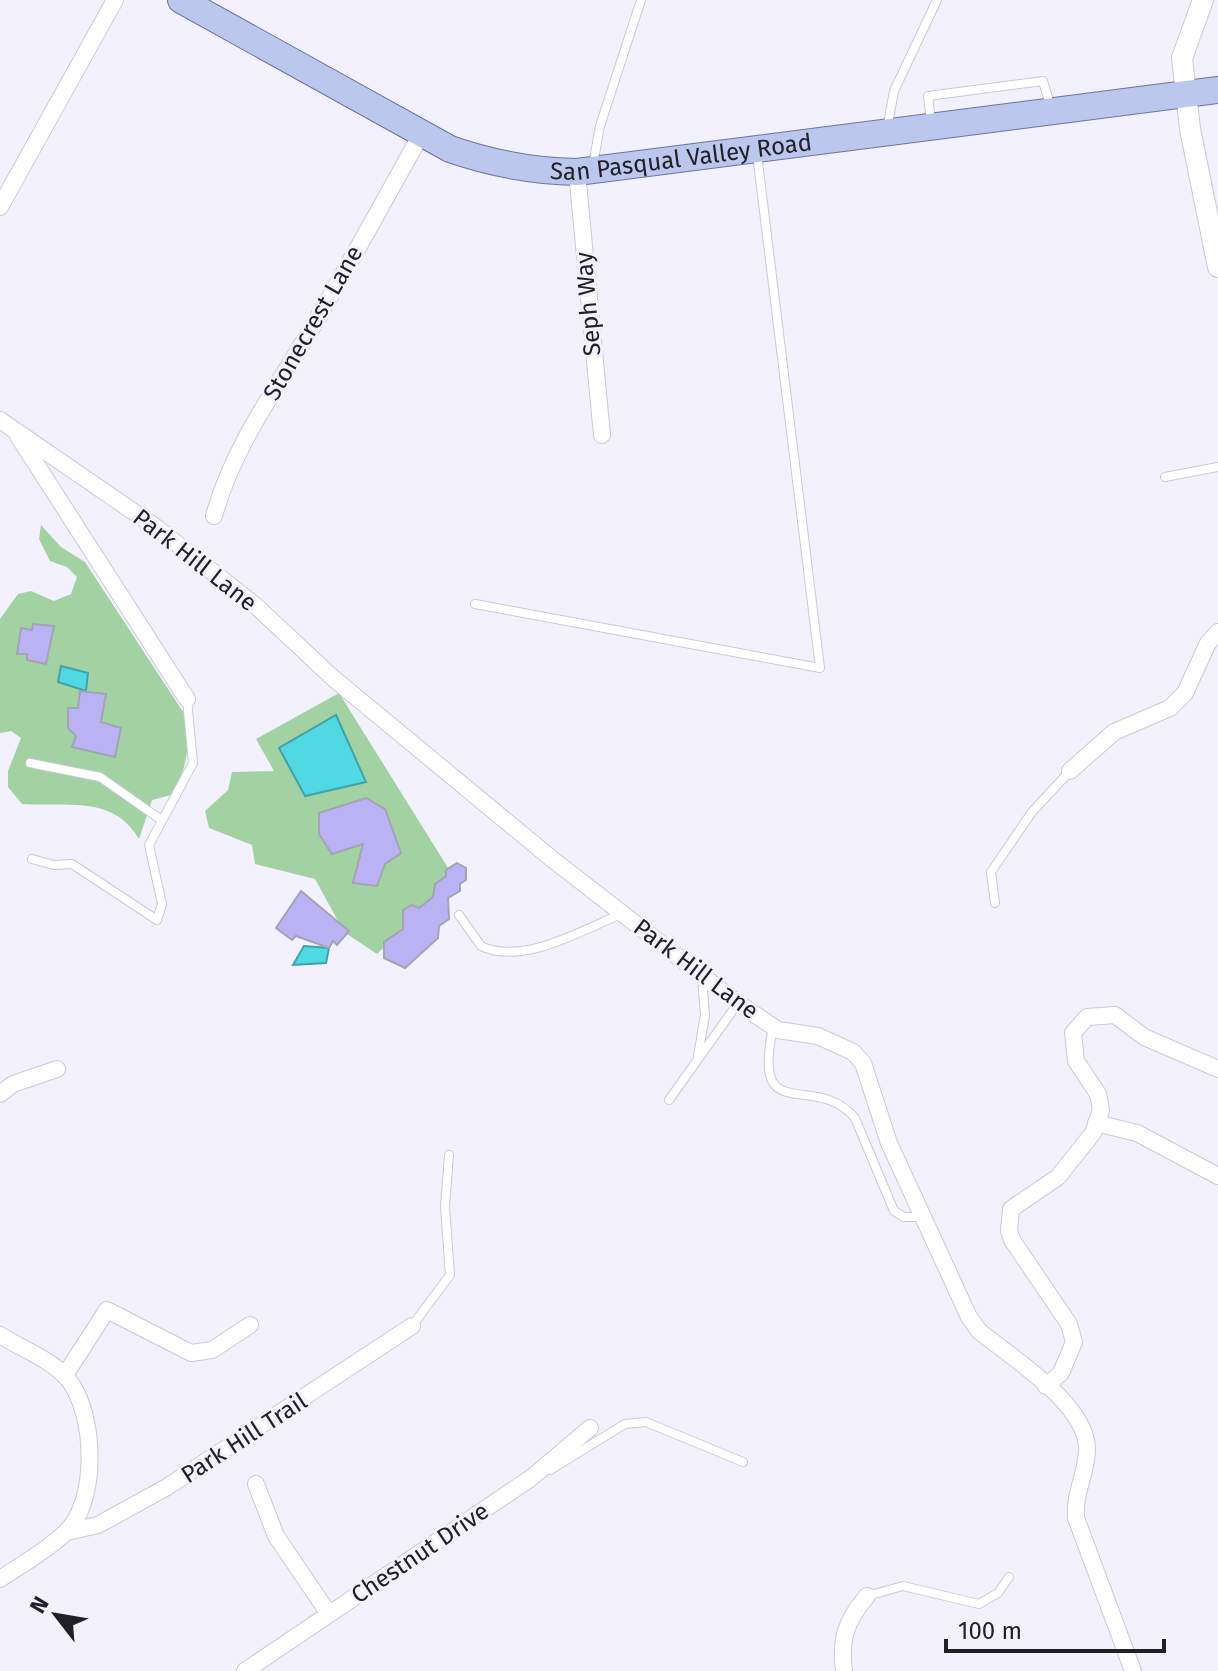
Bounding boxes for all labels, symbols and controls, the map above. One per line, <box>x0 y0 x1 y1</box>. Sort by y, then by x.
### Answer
street label: San Pasqual Valley Road <box>549 128 814 186</box>
street label: Stonecrest Lane <box>257 241 369 405</box>
street label: Seph Way <box>569 251 606 357</box>
street label: Park Hill Lane <box>128 503 262 617</box>
street label: Park Hill Lane <box>628 913 764 1025</box>
street label: Park Hill Trail <box>176 1387 312 1489</box>
street label: Chestnut Drive <box>346 1497 494 1609</box>
north arrow <box>16 1575 96 1655</box>
text: N <box>24 1592 55 1618</box>
scale bar <box>946 1603 1164 1653</box>
text: 100 m <box>958 1617 1022 1645</box>

